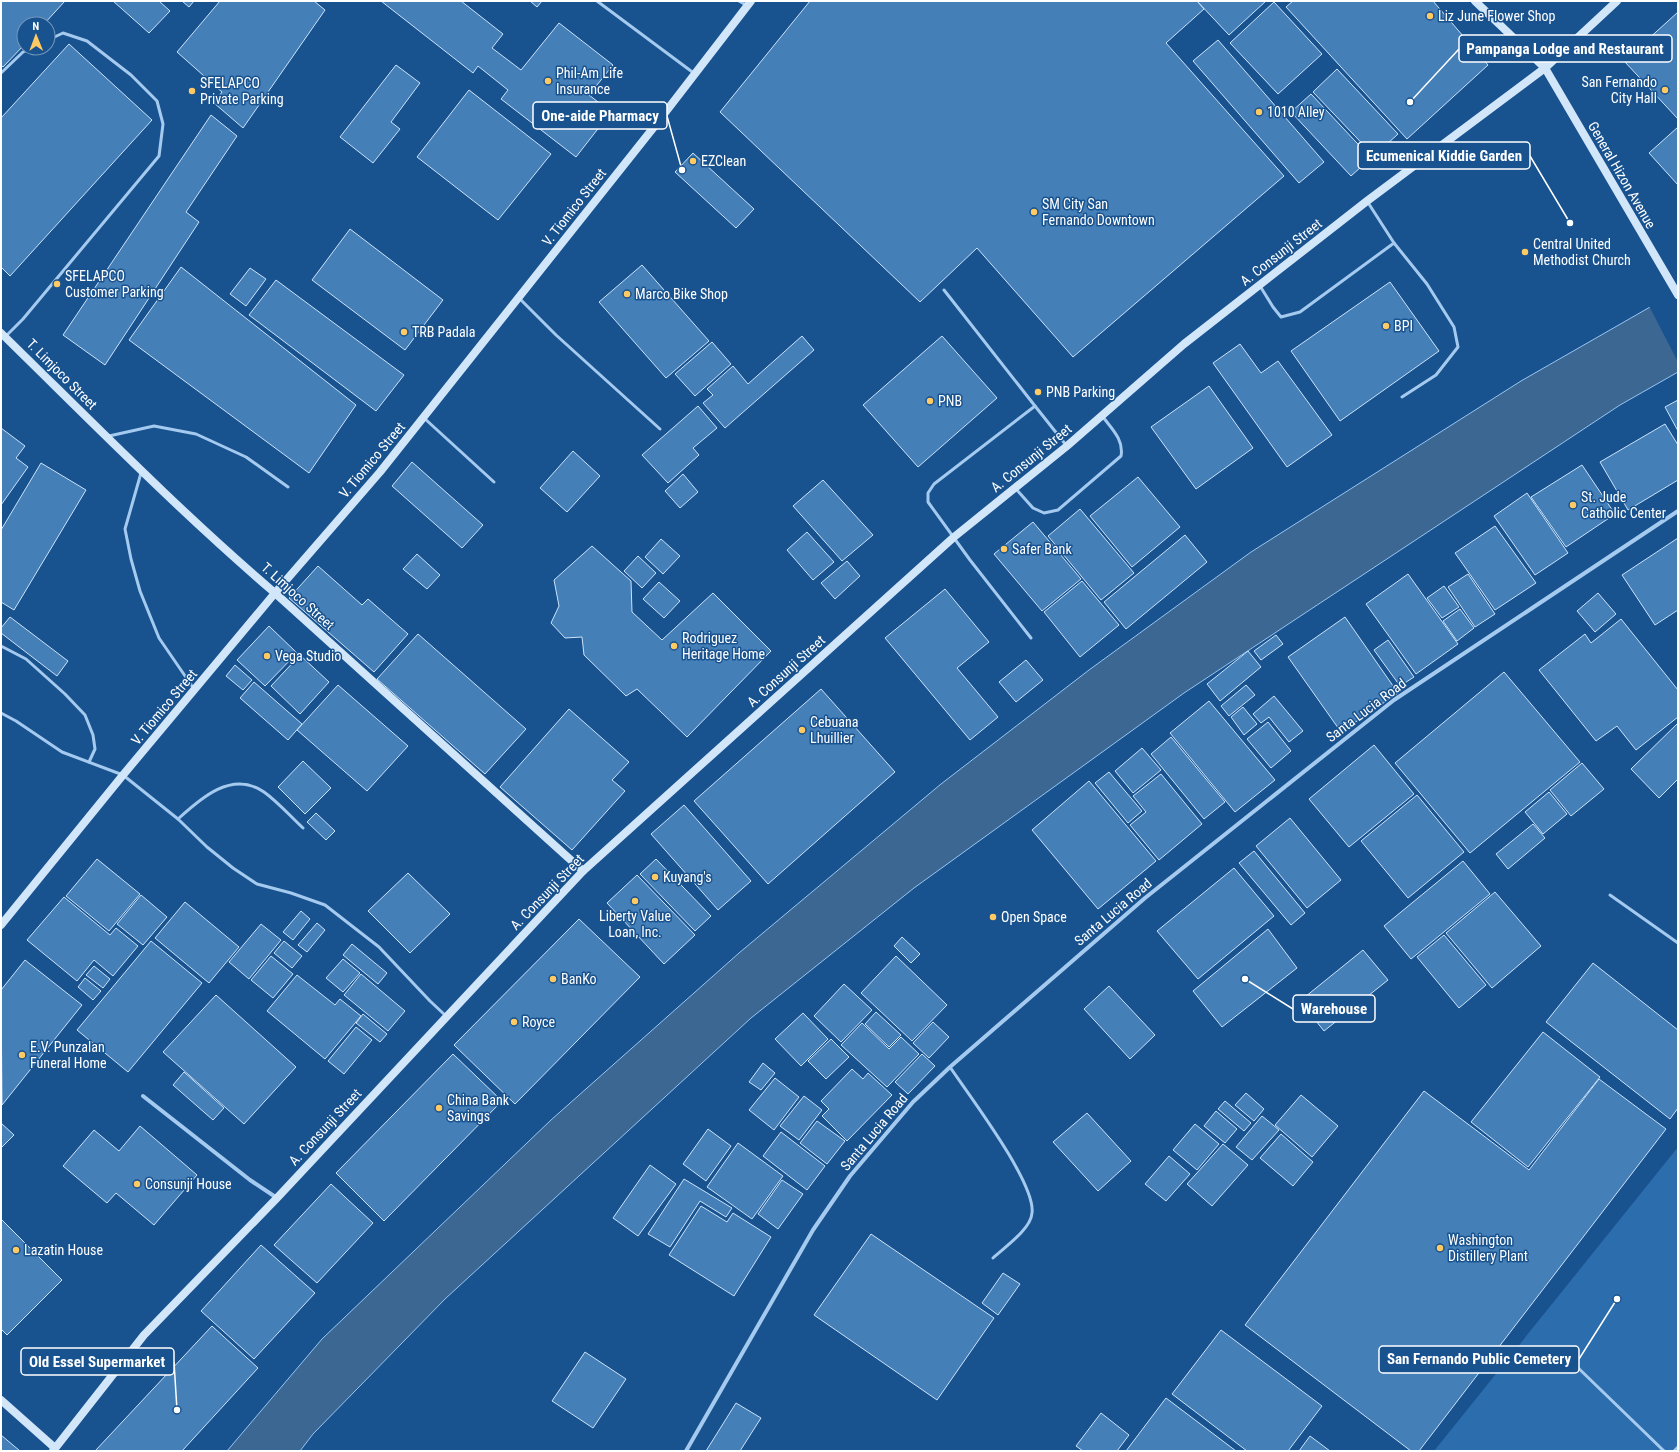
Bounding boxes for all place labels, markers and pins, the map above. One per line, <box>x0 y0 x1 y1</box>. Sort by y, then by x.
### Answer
place label: Liz June Flower Shop <box>1438 8 1555 24</box>
marker: Liz June Flower Shop <box>1425 11 1435 21</box>
callout: Pampanga Lodge and Restaurant <box>1459 35 1672 62</box>
place label: Phil-Am Life Insurance <box>556 65 623 97</box>
place label: San Fernando City Hall <box>1581 74 1657 106</box>
place label: SFELAPCO Private Parking <box>200 75 284 107</box>
marker: Phil-Am Life Insurance <box>543 76 553 86</box>
marker: San Fernando City Hall <box>1660 85 1670 95</box>
marker: SFELAPCO Private Parking <box>187 86 197 96</box>
callout: One-aide Pharmacy <box>533 102 667 129</box>
place label: 1010 Alley <box>1267 104 1325 120</box>
marker: 1010 Alley <box>1254 107 1264 117</box>
callout: Ecumenical Kiddie Garden <box>1358 142 1530 169</box>
place label: EZClean <box>701 153 746 169</box>
marker: EZClean <box>688 156 698 166</box>
place label: SM City San Fernando Downtown <box>1042 196 1155 228</box>
marker: SM City San Fernando Downtown <box>1029 207 1039 217</box>
place label: Central United Methodist Church <box>1533 236 1631 268</box>
marker: Central United Methodist Church <box>1520 247 1530 257</box>
place label: SFELAPCO Customer Parking <box>65 268 164 300</box>
marker: SFELAPCO Customer Parking <box>52 279 62 289</box>
place label: Marco Bike Shop <box>635 286 728 302</box>
marker: Marco Bike Shop <box>622 289 632 299</box>
place label: BPI <box>1394 318 1413 334</box>
marker: BPI <box>1381 321 1391 331</box>
place label: TRB Padala <box>412 324 476 340</box>
marker: TRB Padala <box>399 327 409 337</box>
place label: PNB Parking <box>1046 384 1115 400</box>
marker: PNB Parking <box>1033 387 1043 397</box>
place label: PNB <box>938 393 962 409</box>
marker: PNB <box>925 396 935 406</box>
place label: St. Jude Catholic Center <box>1581 489 1666 521</box>
marker: St. Jude Catholic Center <box>1568 500 1578 510</box>
place label: Safer Bank <box>1012 541 1072 557</box>
marker: Safer Bank <box>999 544 1009 554</box>
place label: Rodriguez Heritage Home <box>682 630 766 662</box>
marker: Rodriguez Heritage Home <box>669 641 679 651</box>
place label: Vega Studio <box>275 648 341 664</box>
marker: Vega Studio <box>262 651 272 661</box>
place label: Cebuana Lhuillier <box>810 714 858 746</box>
marker: Cebuana Lhuillier <box>797 725 807 735</box>
place label: Kuyang's <box>663 869 712 885</box>
marker: Kuyang's <box>650 872 660 882</box>
marker: Liberty Value Loan, Inc. <box>630 896 640 906</box>
place label: Liberty Value Loan, Inc. <box>599 908 671 940</box>
place label: Open Space <box>1001 909 1067 925</box>
marker: Open Space <box>988 912 998 922</box>
place label: BanKo <box>561 971 597 987</box>
marker: BanKo <box>548 974 558 984</box>
callout: Warehouse <box>1293 995 1375 1022</box>
place label: Royce <box>522 1014 556 1030</box>
marker: Royce <box>509 1017 519 1027</box>
place label: E.V. Punzalan Funeral Home <box>30 1039 107 1071</box>
marker: E.V. Punzalan Funeral Home <box>17 1050 27 1060</box>
place label: China Bank Savings <box>447 1092 510 1124</box>
marker: China Bank Savings <box>434 1103 444 1113</box>
place label: Consunji House <box>145 1176 232 1192</box>
marker: Consunji House <box>132 1179 142 1189</box>
place label: Washington Distillery Plant <box>1448 1232 1528 1264</box>
place label: Lazatin House <box>24 1242 103 1258</box>
marker: Washington Distillery Plant <box>1435 1243 1445 1253</box>
marker: Lazatin House <box>11 1245 21 1255</box>
callout: San Fernando Public Cemetery <box>1379 1346 1579 1373</box>
callout: Old Essel Supermarket <box>21 1348 174 1375</box>

